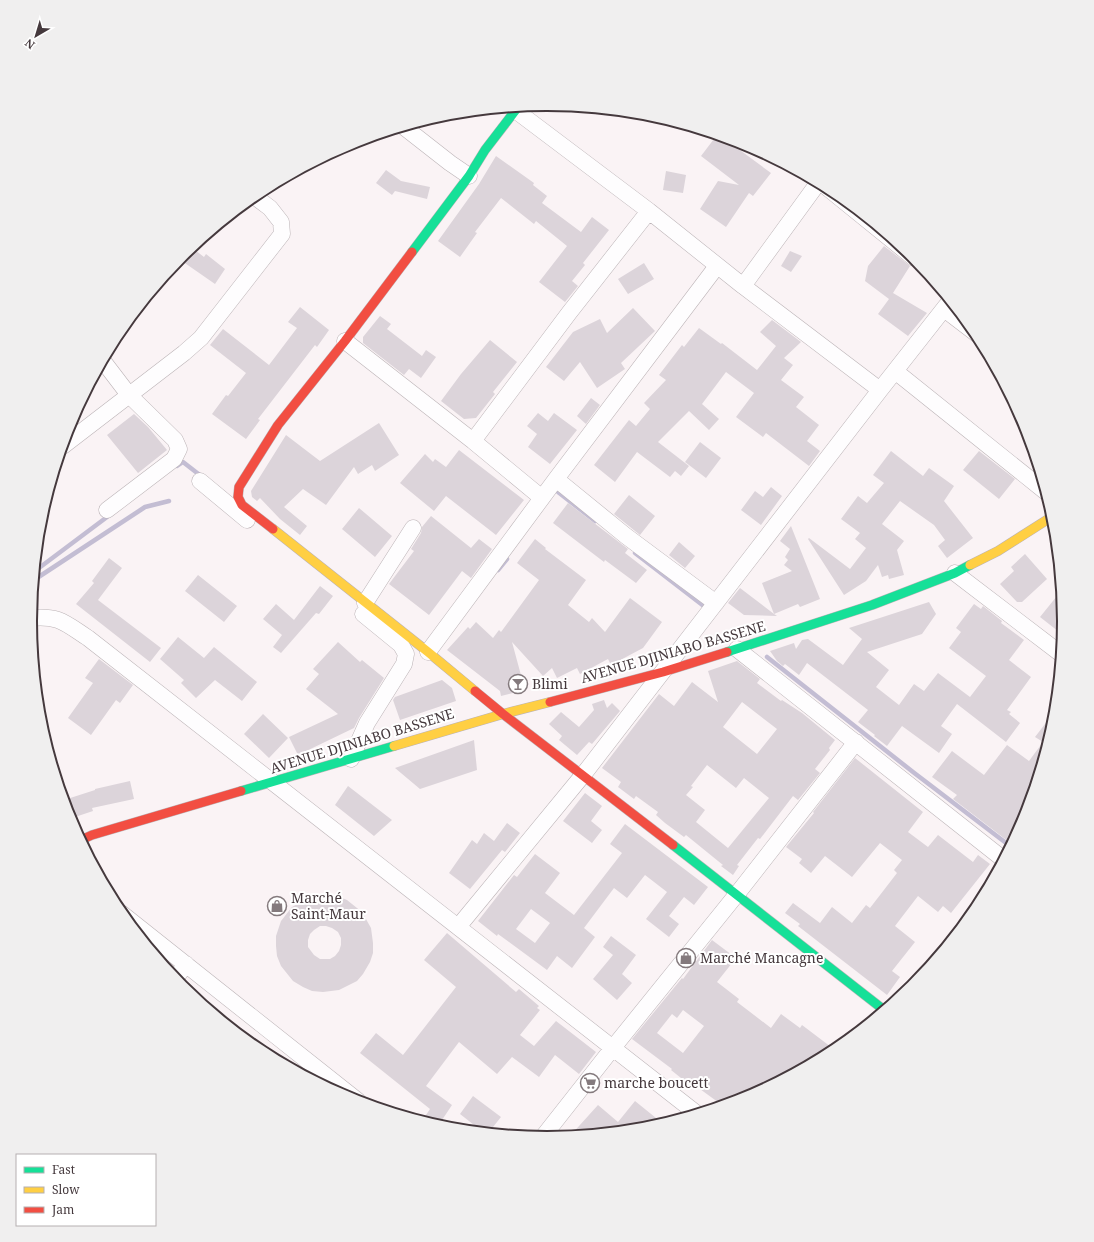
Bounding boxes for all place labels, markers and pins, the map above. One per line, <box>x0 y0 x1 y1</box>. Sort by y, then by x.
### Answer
bar icon: Blimi <box>507 673 529 695</box>
place label: Blimi <box>532 674 568 693</box>
place label: Marché Saint-Maur <box>291 888 366 923</box>
shop icon: Marché Saint-Maur <box>266 895 288 917</box>
shop icon: Marché Mancagne <box>675 947 697 969</box>
place label: Marché Mancagne <box>700 948 823 967</box>
supermarket icon: marche boucett <box>579 1072 601 1094</box>
place label: marche boucett <box>604 1073 708 1092</box>

